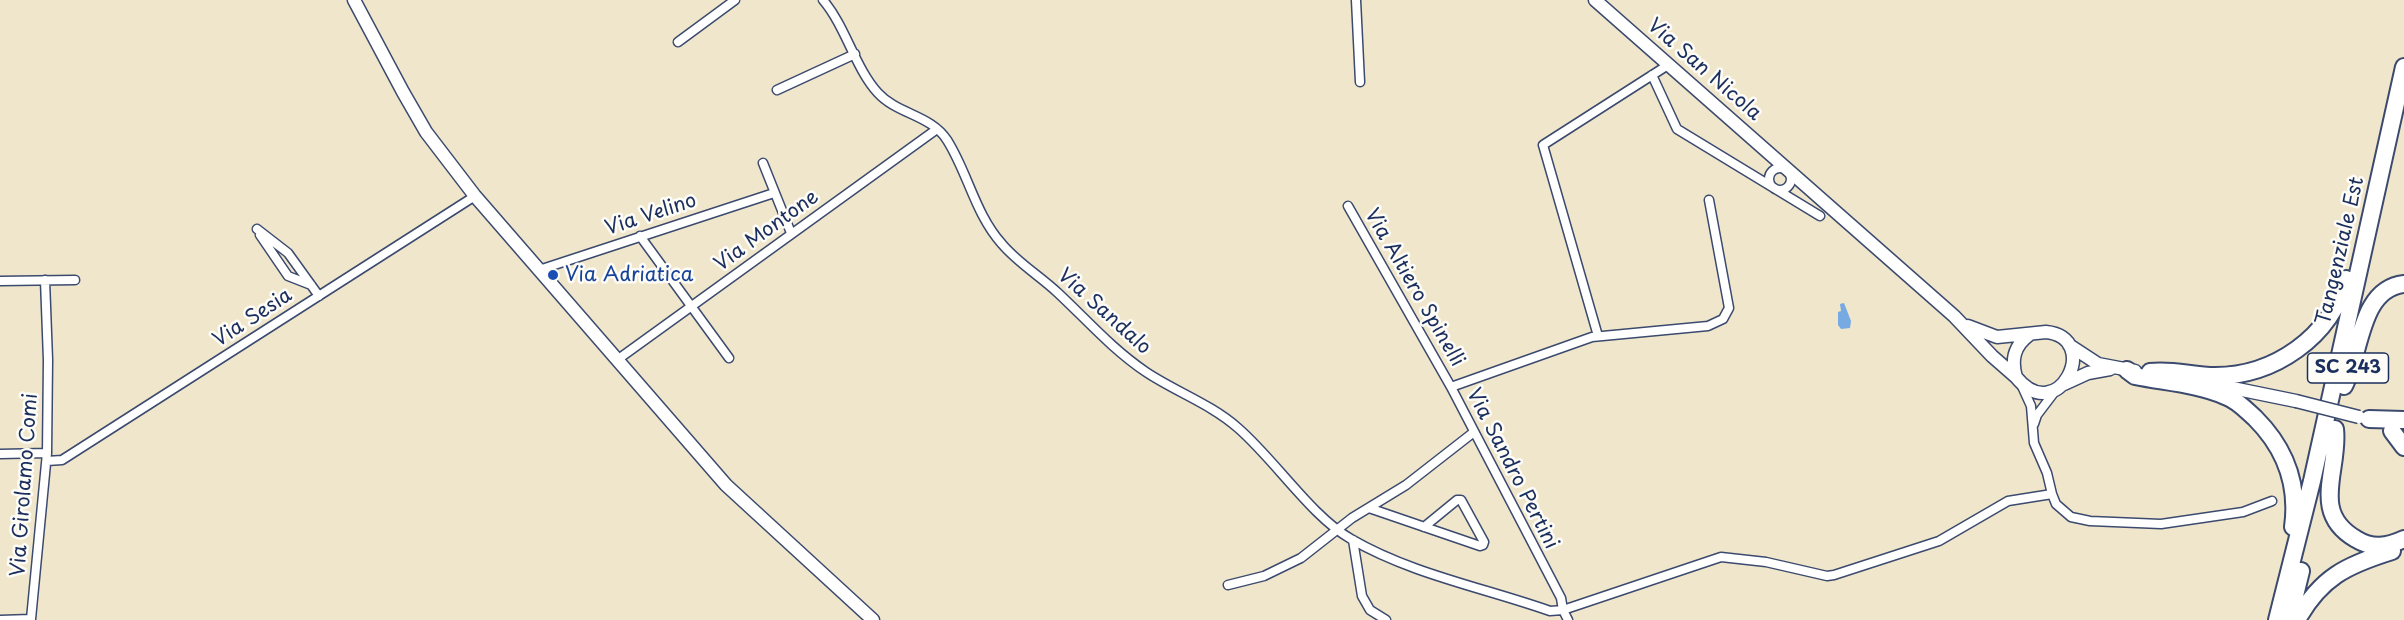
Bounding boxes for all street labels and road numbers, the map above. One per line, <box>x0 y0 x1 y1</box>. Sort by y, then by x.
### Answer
street label: Via San Nicola <box>1642 14 1766 126</box>
street label: Tangenziale Est <box>2312 175 2370 327</box>
street label: Via Montone <box>710 185 824 277</box>
street label: Via Velino <box>602 189 700 241</box>
street label: Via Altiero Spinelli <box>1359 205 1469 371</box>
street label: Via Sandalo <box>1052 264 1156 360</box>
street label: Via Sesia <box>209 284 297 352</box>
road number: SC 243 <box>2308 353 2388 383</box>
street label: Via Sandro Pertini <box>1461 385 1563 553</box>
street label: Via Girolamo Comi <box>7 392 43 578</box>

